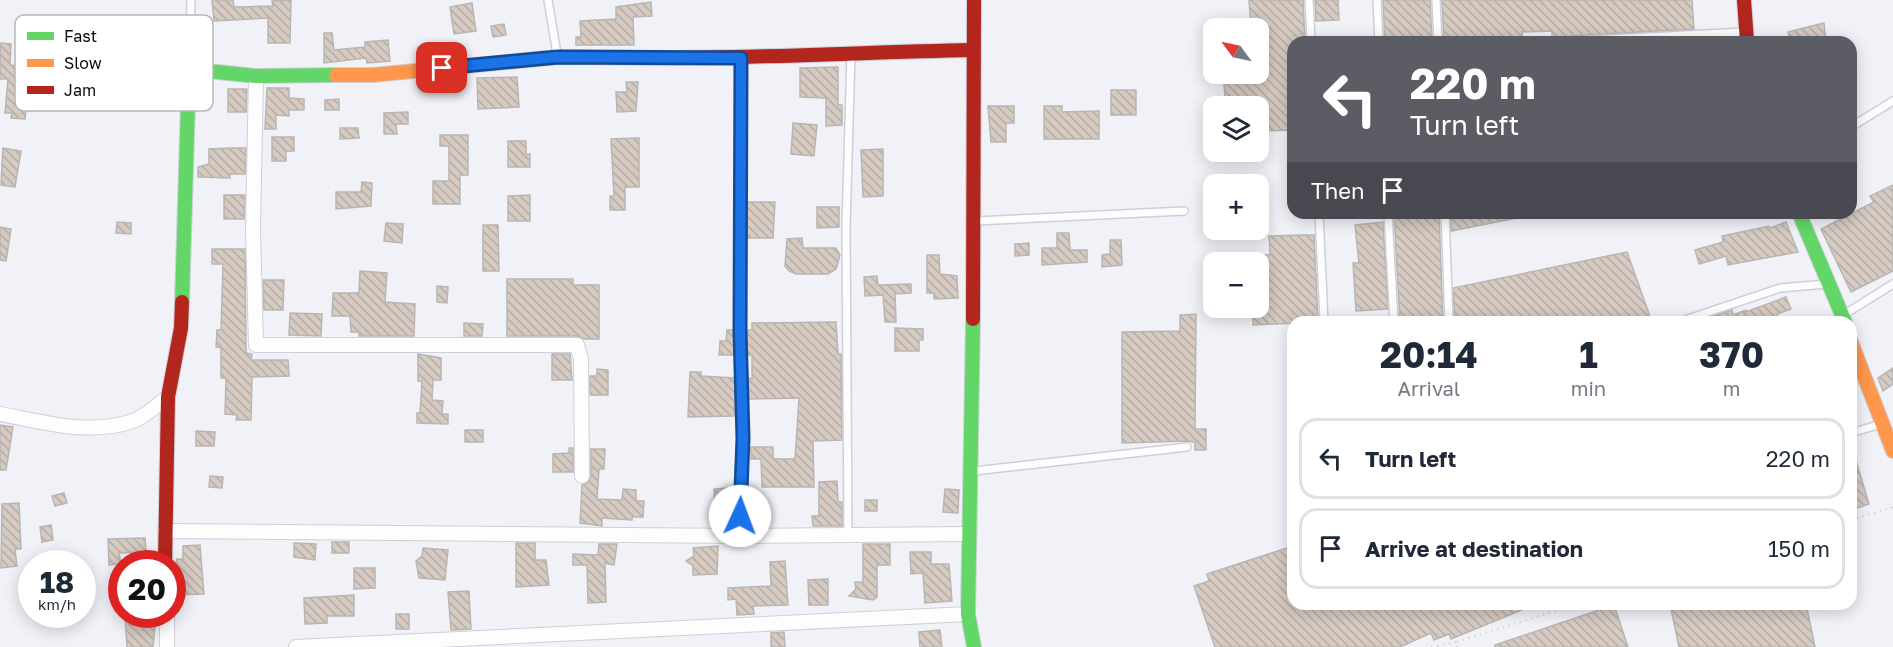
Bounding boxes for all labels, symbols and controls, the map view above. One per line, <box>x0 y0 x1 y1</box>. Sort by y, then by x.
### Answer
legend <box>15 15 213 111</box>
north arrow <box>1203 18 1269 84</box>
map controls <box>1203 18 1269 318</box>
text: Fast <box>64 26 97 46</box>
pin <box>416 42 467 93</box>
icon: arrive <box>425 51 458 84</box>
text: Slow <box>64 53 102 73</box>
text: 220 m <box>1410 58 1536 108</box>
icon: left <box>1311 60 1389 138</box>
text: Jam <box>64 80 96 100</box>
button: layers <box>1203 96 1269 162</box>
text: Turn left <box>1410 109 1519 141</box>
button: + <box>1203 174 1269 240</box>
icon: arrive <box>1376 174 1409 207</box>
text: Then <box>1311 177 1364 204</box>
button: − <box>1203 252 1269 318</box>
text: 20:14 <box>1380 333 1478 376</box>
text: 1 <box>1579 333 1598 376</box>
text: 370 <box>1699 333 1764 376</box>
text: Arrival <box>1398 376 1460 400</box>
text: min <box>1571 376 1606 400</box>
text: m <box>1723 376 1740 400</box>
icon: left <box>1314 442 1347 475</box>
text: Turn left <box>1365 445 1456 472</box>
text: 220 m <box>1766 445 1830 472</box>
position arrow <box>708 484 772 548</box>
icon: arrive <box>1314 532 1347 565</box>
text: Arrive at destination <box>1365 535 1583 562</box>
text: 150 m <box>1768 535 1830 562</box>
speed limit sign: 20 <box>108 550 186 628</box>
text: 18 <box>40 564 74 600</box>
text: km/h <box>38 595 76 613</box>

